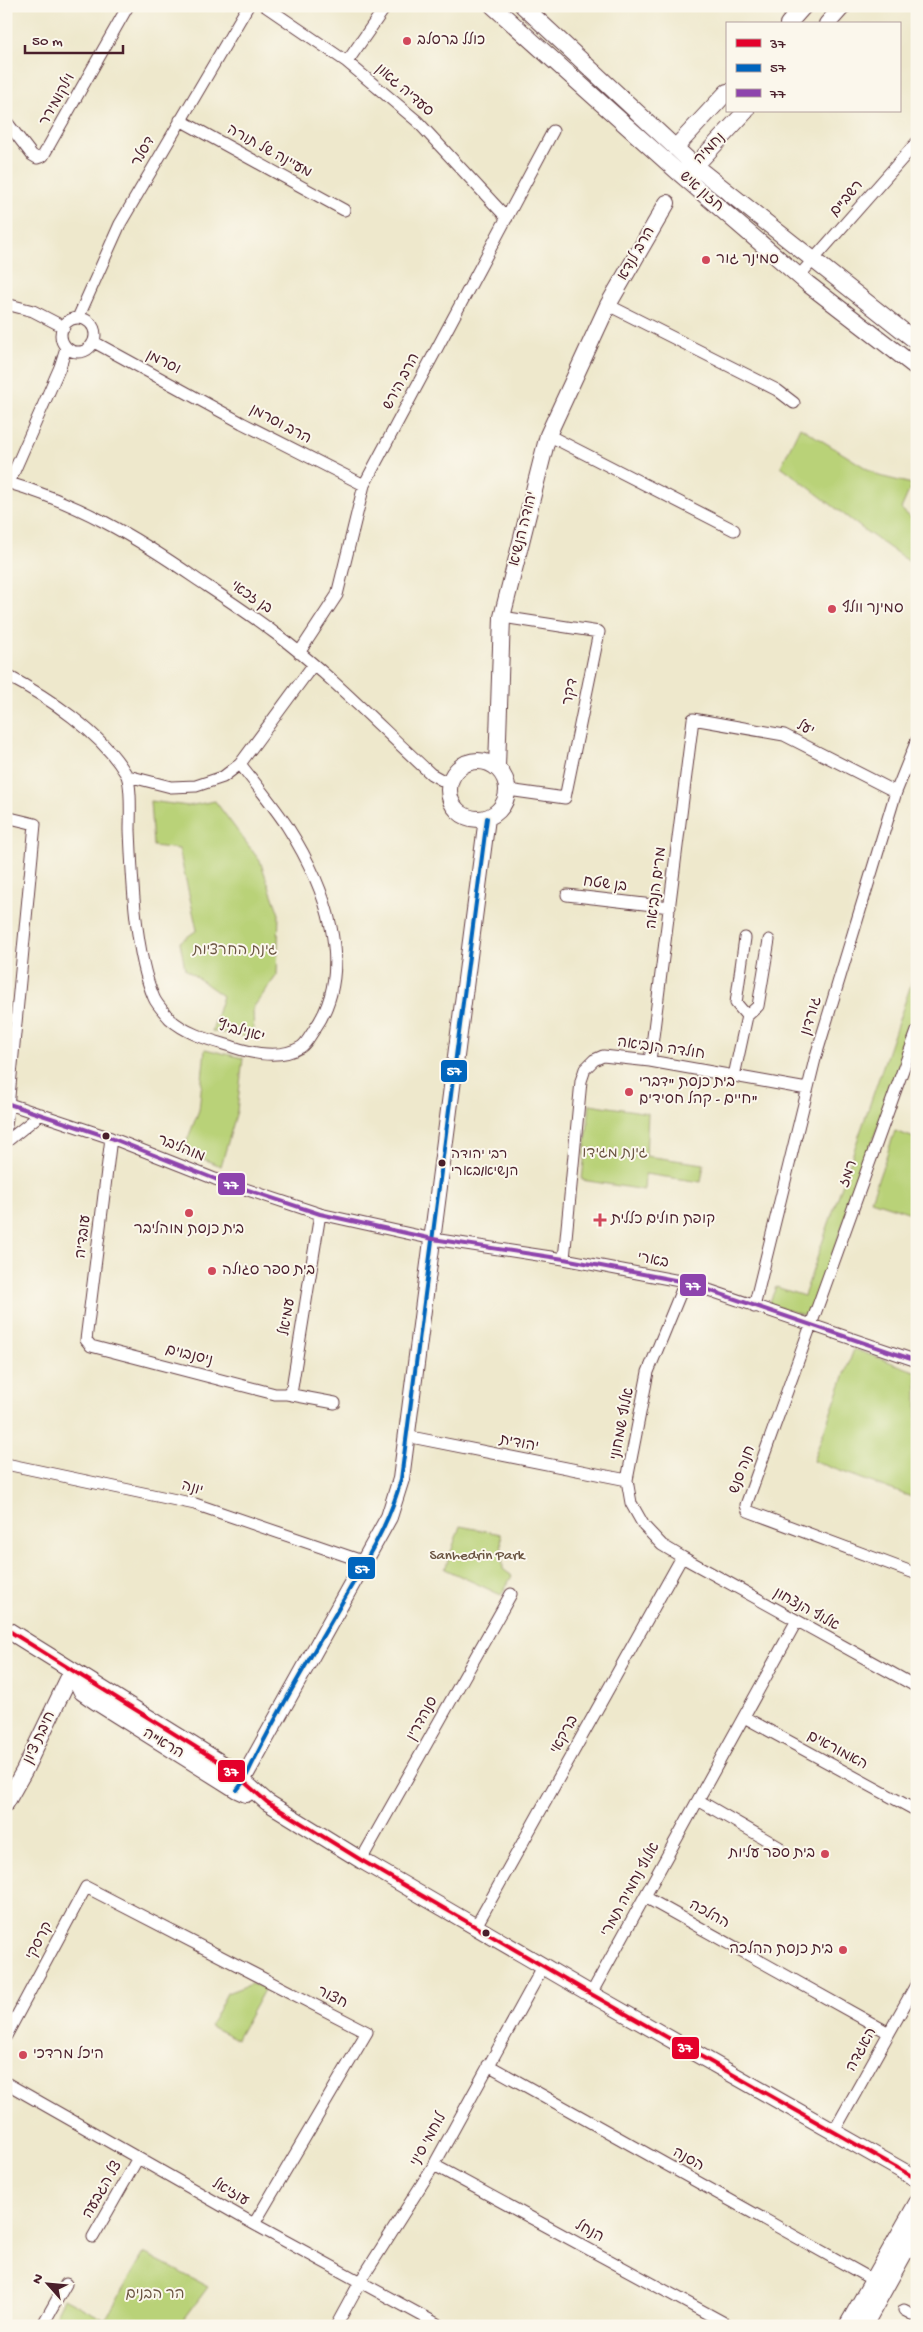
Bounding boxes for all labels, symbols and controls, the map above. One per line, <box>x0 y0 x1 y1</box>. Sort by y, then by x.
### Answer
scale bar <box>25 22 122 54</box>
legend <box>726 22 900 112</box>
place label: כולל ברסלב <box>417 31 485 50</box>
text: 50 m <box>32 33 63 51</box>
marker: כולל ברסלב <box>401 35 413 47</box>
text: 37 <box>769 36 787 54</box>
text: 57 <box>770 60 787 78</box>
street label: סעדיה גאון <box>371 61 437 121</box>
street label: וילקומירר <box>35 70 80 129</box>
text: 77 <box>769 86 787 104</box>
street label: מעיינה של תורה <box>223 120 315 183</box>
street label: נחמיה <box>691 129 729 169</box>
street label: דסלר <box>127 133 160 170</box>
street label: חזון איש <box>675 168 727 216</box>
street label: רשב"ם <box>826 177 868 221</box>
street label: הרב לנדא <box>614 223 660 284</box>
place label: סמינר גור <box>716 251 779 269</box>
marker: סמינר גור <box>700 254 712 266</box>
street label: וסרמן <box>143 347 183 379</box>
street label: הרב הירש <box>380 351 424 413</box>
street label: הרב וסרמן <box>246 401 314 449</box>
street label: יהודה הנשיא <box>506 490 542 568</box>
street label: בן זכאי <box>227 578 275 619</box>
place label: סמינר וולף <box>842 599 904 618</box>
marker: סמינר וולף <box>826 603 838 615</box>
street label: דקר <box>559 677 583 707</box>
street label: יעל <box>793 716 817 741</box>
street label: מרים הנביאה <box>643 846 671 930</box>
street label: בן שטח <box>582 873 628 897</box>
park label: גינת החרציות <box>192 942 277 960</box>
street label: גורדון <box>798 994 826 1038</box>
street label: אנילביץ' <box>215 1016 267 1047</box>
street label: חולדה הנביאה <box>616 1033 706 1064</box>
line badge: 57 <box>440 1059 468 1083</box>
text: 57 <box>447 1064 462 1081</box>
place label: בית כנסת "דברי חיים - קהל חסידים" <box>639 1074 758 1109</box>
marker: בית כנסת "דברי חיים - קהל חסידים" <box>623 1086 635 1098</box>
street label: מוהליבר <box>155 1130 208 1167</box>
unlabelled marker <box>101 1131 111 1141</box>
park label: גינת מגידו <box>582 1145 648 1163</box>
place label: רבי יהודה הנשיא/בארי <box>451 1147 518 1181</box>
marker: רבי יהודה הנשיא/בארי <box>437 1158 447 1168</box>
street label: רמז <box>836 1158 862 1190</box>
line badge: 77 <box>217 1172 246 1196</box>
text: 77 <box>223 1178 239 1195</box>
marker: בית כנסת מוהליבר <box>183 1207 195 1219</box>
place label: קופת חולים כללית <box>610 1210 715 1229</box>
marker: קופת חולים כללית <box>593 1213 607 1227</box>
street label: עובדיה <box>72 1214 96 1260</box>
place label: בית כנסת מוהליבר <box>134 1220 244 1239</box>
street label: בארי <box>636 1249 670 1273</box>
place label: בית ספר סגולה <box>222 1261 315 1280</box>
marker: בית ספר סגולה <box>206 1265 218 1277</box>
line badge: 77 <box>679 1273 707 1297</box>
text: 77 <box>685 1279 701 1296</box>
street label: עמיאל <box>275 1296 300 1337</box>
street label: ניסנבוים <box>163 1341 215 1371</box>
street label: אלוף שמחוני <box>606 1386 639 1462</box>
street label: יהודית <box>497 1431 540 1457</box>
street label: חנה סנש <box>726 1444 760 1496</box>
street label: יונה <box>179 1477 205 1501</box>
park label: Sanhedrin Park <box>430 1547 526 1565</box>
line badge: 57 <box>347 1556 376 1580</box>
text: 57 <box>355 1562 370 1579</box>
street label: אלוף הנצחון <box>770 1584 843 1636</box>
street label: סנהדרין <box>404 1694 442 1744</box>
street label: חיבת ציון <box>20 1709 60 1767</box>
street label: ברקאי <box>547 1712 583 1757</box>
street label: הרא"ה <box>139 1725 187 1763</box>
street label: האמוראים <box>804 1728 870 1774</box>
line badge: 37 <box>217 1759 246 1783</box>
text: 37 <box>223 1765 239 1782</box>
street label: אלוף נחמיה תמרי <box>597 1839 665 1940</box>
place label: בית ספר עליות <box>727 1844 815 1863</box>
marker: בית ספר עליות <box>819 1848 831 1860</box>
street label: ההלכה <box>686 1896 733 1933</box>
street label: קרסקי <box>22 1919 58 1963</box>
unlabelled marker <box>481 1928 491 1938</box>
place label: בית כנסת ההלכה <box>729 1940 833 1959</box>
marker: בית כנסת ההלכה <box>837 1944 849 1956</box>
street label: חצור <box>314 1983 350 2013</box>
street label: האגדה <box>843 2025 881 2075</box>
line badge: 37 <box>671 2036 700 2060</box>
text: 37 <box>677 2041 693 2058</box>
place label: היכל מרדכי <box>33 2045 104 2064</box>
marker: היכל מרדכי <box>17 2049 29 2061</box>
street label: לוחמי סיני <box>406 2109 452 2170</box>
street label: הסנה <box>669 2144 707 2176</box>
street label: צל הגבעה <box>78 2158 127 2222</box>
street label: עוזיאל <box>208 2174 252 2211</box>
street label: הנחל <box>571 2216 607 2247</box>
north arrow <box>22 2260 72 2310</box>
text: N <box>29 2271 48 2287</box>
park label: הר הבנים <box>126 2286 184 2304</box>

